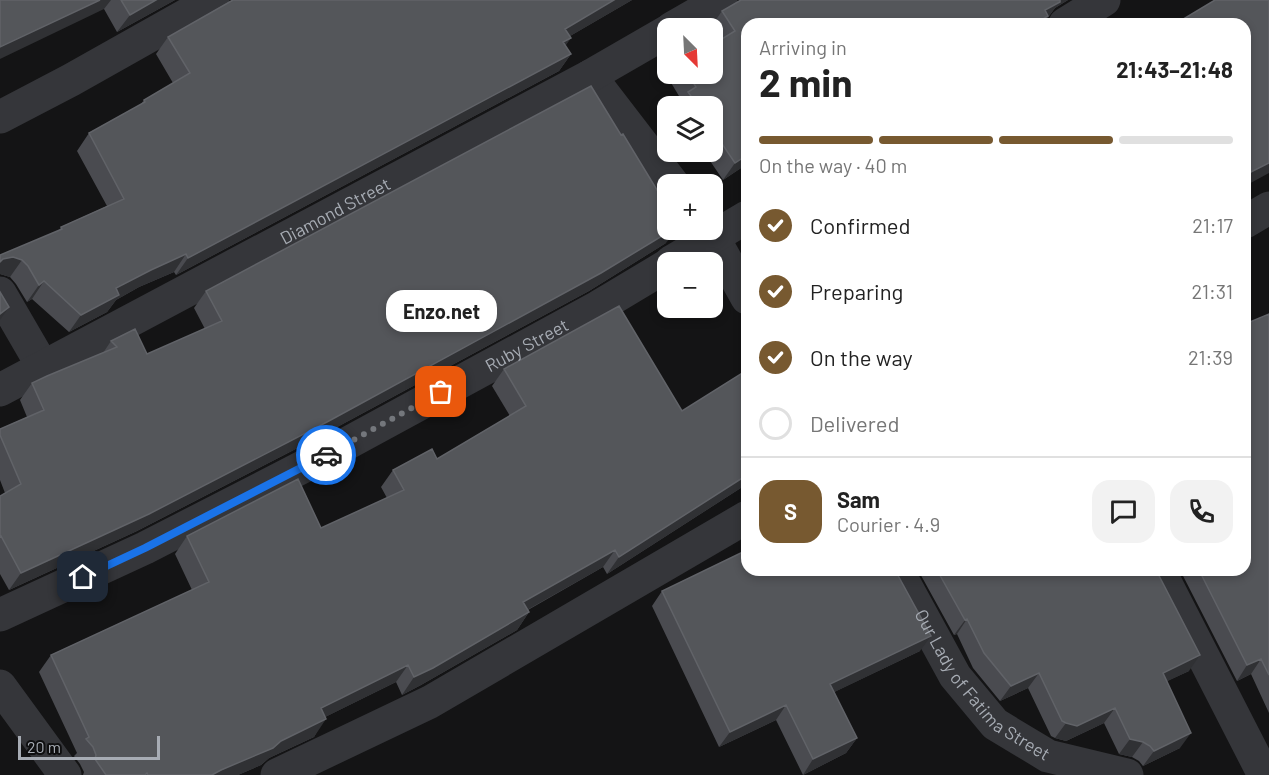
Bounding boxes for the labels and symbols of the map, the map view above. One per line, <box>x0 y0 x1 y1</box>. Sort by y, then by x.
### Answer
north arrow <box>657 18 723 84</box>
street label: Diamond Street <box>276 172 394 249</box>
callout: Enzo.net <box>386 290 496 332</box>
street label: Ruby Street <box>481 313 572 376</box>
pin <box>415 366 466 417</box>
courier <box>296 425 356 485</box>
pin <box>57 551 108 602</box>
street label: Our Lady of Fatima Street <box>911 605 1054 765</box>
scale bar <box>18 733 160 760</box>

